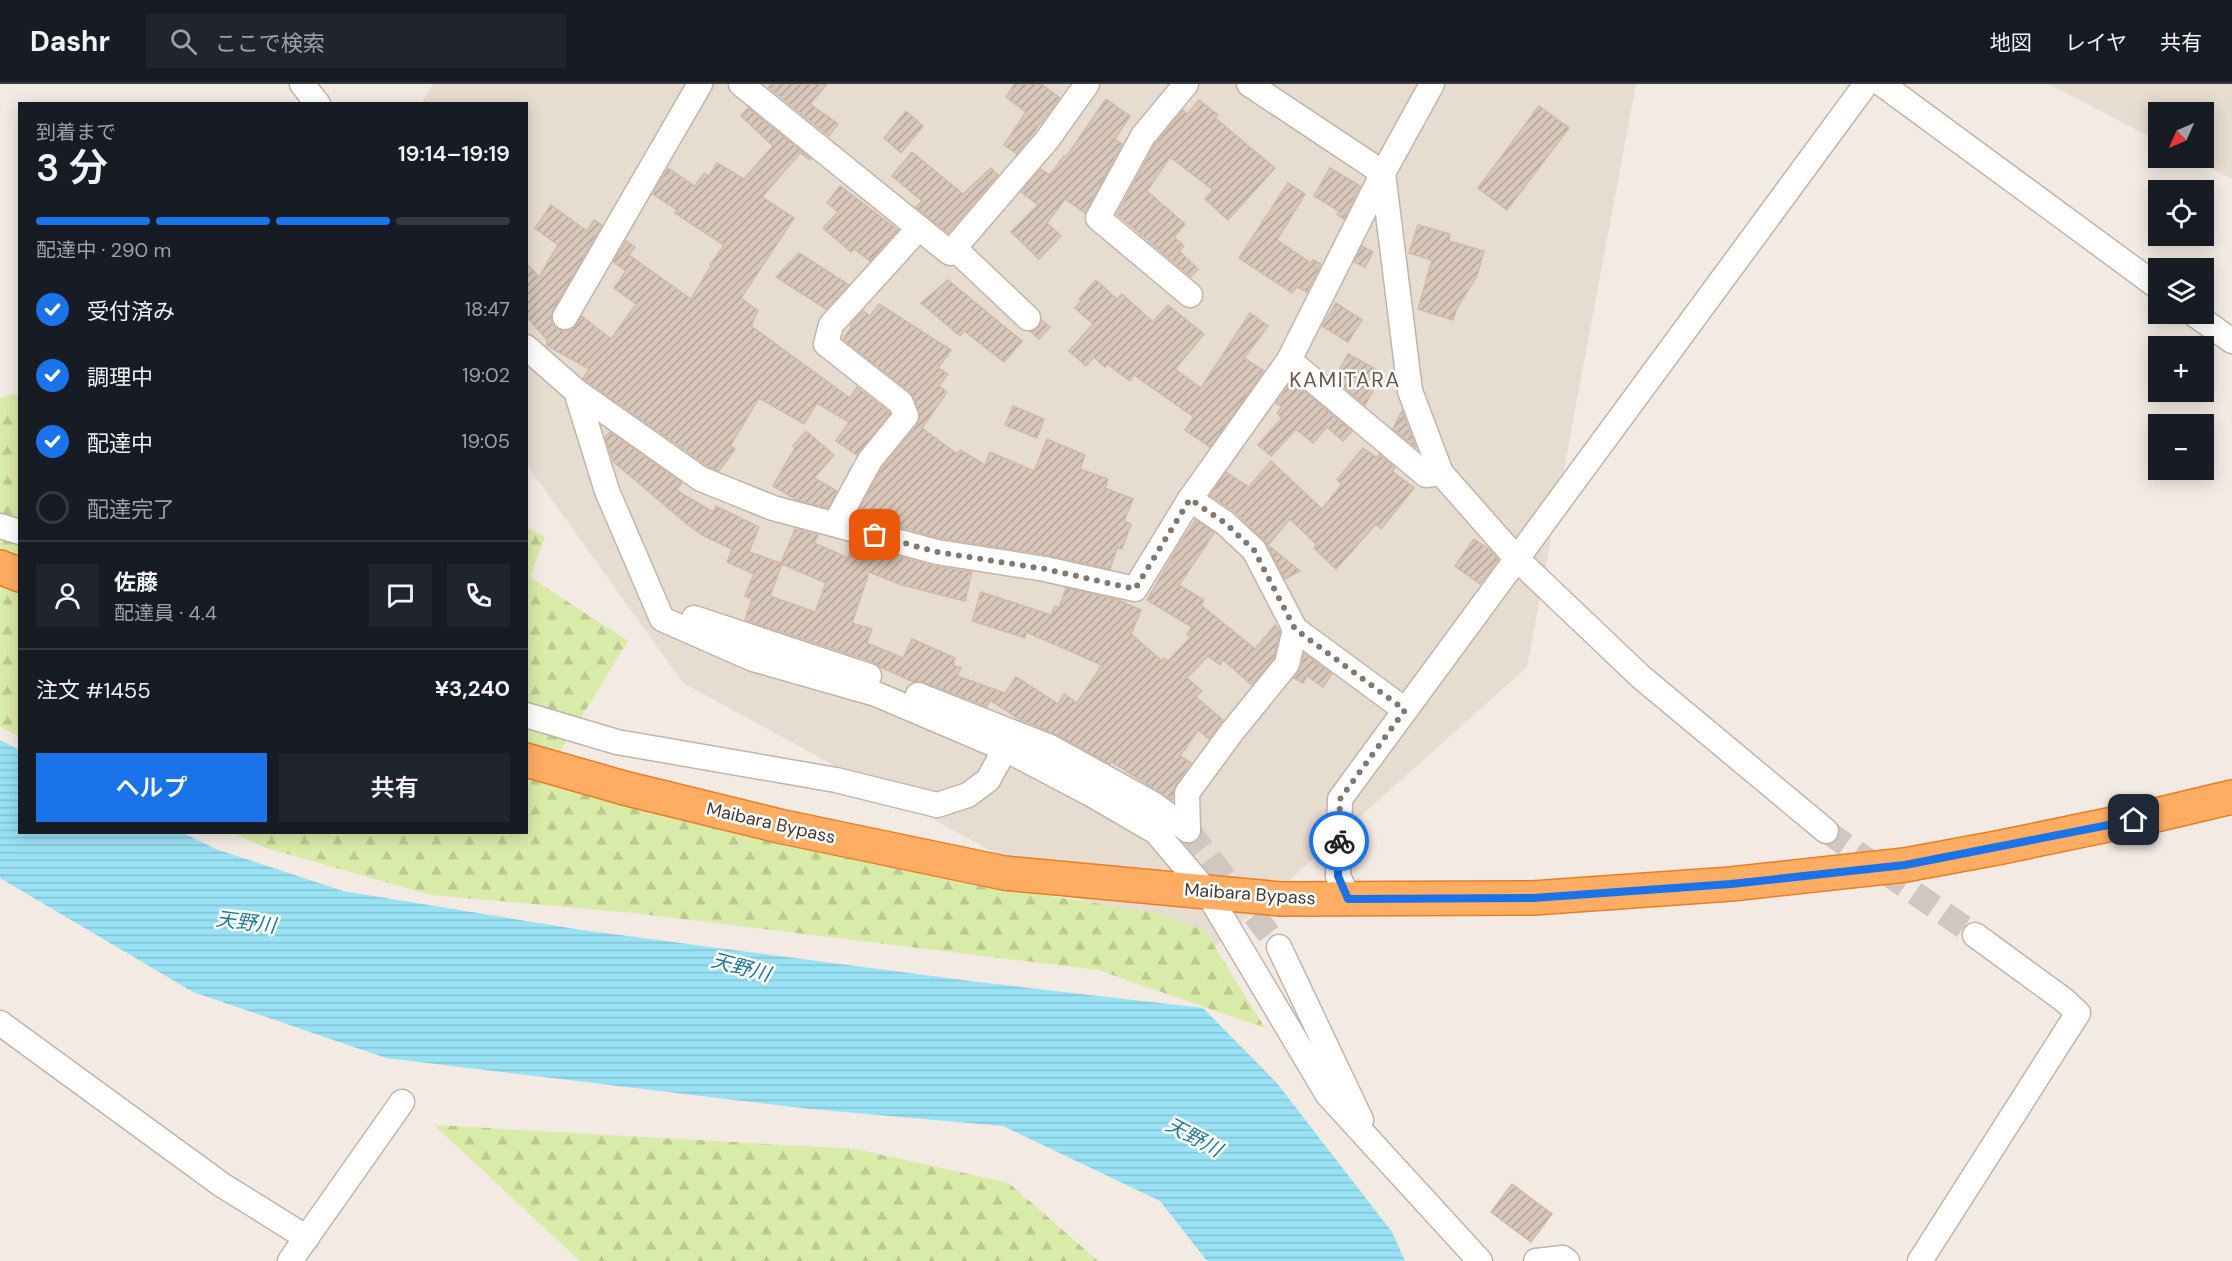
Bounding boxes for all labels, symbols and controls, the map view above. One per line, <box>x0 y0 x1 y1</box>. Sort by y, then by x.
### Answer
search box <box>146 14 566 68</box>
text: Dashr <box>30 23 110 60</box>
icon: search <box>167 25 200 58</box>
text: ここで検索 <box>215 29 325 58</box>
text: 地図 <box>1990 29 2032 57</box>
text: レイヤ <box>2065 29 2127 57</box>
text: 共有 <box>2160 29 2202 57</box>
north arrow <box>2148 102 2214 168</box>
map controls <box>2148 102 2214 480</box>
text: 到着まで <box>36 119 116 145</box>
text: 19:14–19:19 <box>398 139 510 168</box>
text: 3 分 <box>36 142 108 193</box>
button: locate <box>2148 180 2214 246</box>
text: 配達中 · 290 m <box>36 237 171 263</box>
button: layers <box>2148 258 2214 324</box>
icon: check <box>36 293 69 326</box>
text: 18:47 <box>465 296 510 322</box>
text: 受付済み <box>87 297 175 326</box>
button: + <box>2148 336 2214 402</box>
icon: check <box>36 359 69 392</box>
text: 19:02 <box>462 362 510 388</box>
text: 調理中 <box>87 363 153 392</box>
district label: KAMITARA <box>1289 366 1401 394</box>
button: − <box>2148 414 2214 480</box>
icon: check <box>36 425 69 458</box>
text: 19:05 <box>461 428 510 454</box>
text: 配達中 <box>87 429 153 458</box>
text: 配達完了 <box>87 495 175 524</box>
pin <box>849 509 900 560</box>
icon: bag <box>858 518 891 551</box>
button: person <box>36 564 99 627</box>
button: chat <box>369 564 432 627</box>
button: phone <box>447 564 510 627</box>
text: 佐藤 <box>114 568 158 597</box>
text: 配達員 · 4.4 <box>114 600 217 626</box>
text: ¥3,240 <box>435 674 510 703</box>
text: 注文 #1455 <box>36 676 151 705</box>
button: ヘルプ <box>36 753 267 822</box>
button: 共有 <box>279 753 510 822</box>
pin <box>2108 794 2159 845</box>
street label: Maibara Bypass <box>704 797 838 849</box>
icon: home <box>2117 803 2150 836</box>
courier <box>1309 811 1369 871</box>
icon: bike <box>1323 825 1356 858</box>
street label: Maibara Bypass <box>1184 877 1316 911</box>
water label: 天野川 <box>215 905 279 939</box>
water label: 天野川 <box>709 947 775 988</box>
water label: 天野川 <box>1161 1111 1228 1164</box>

